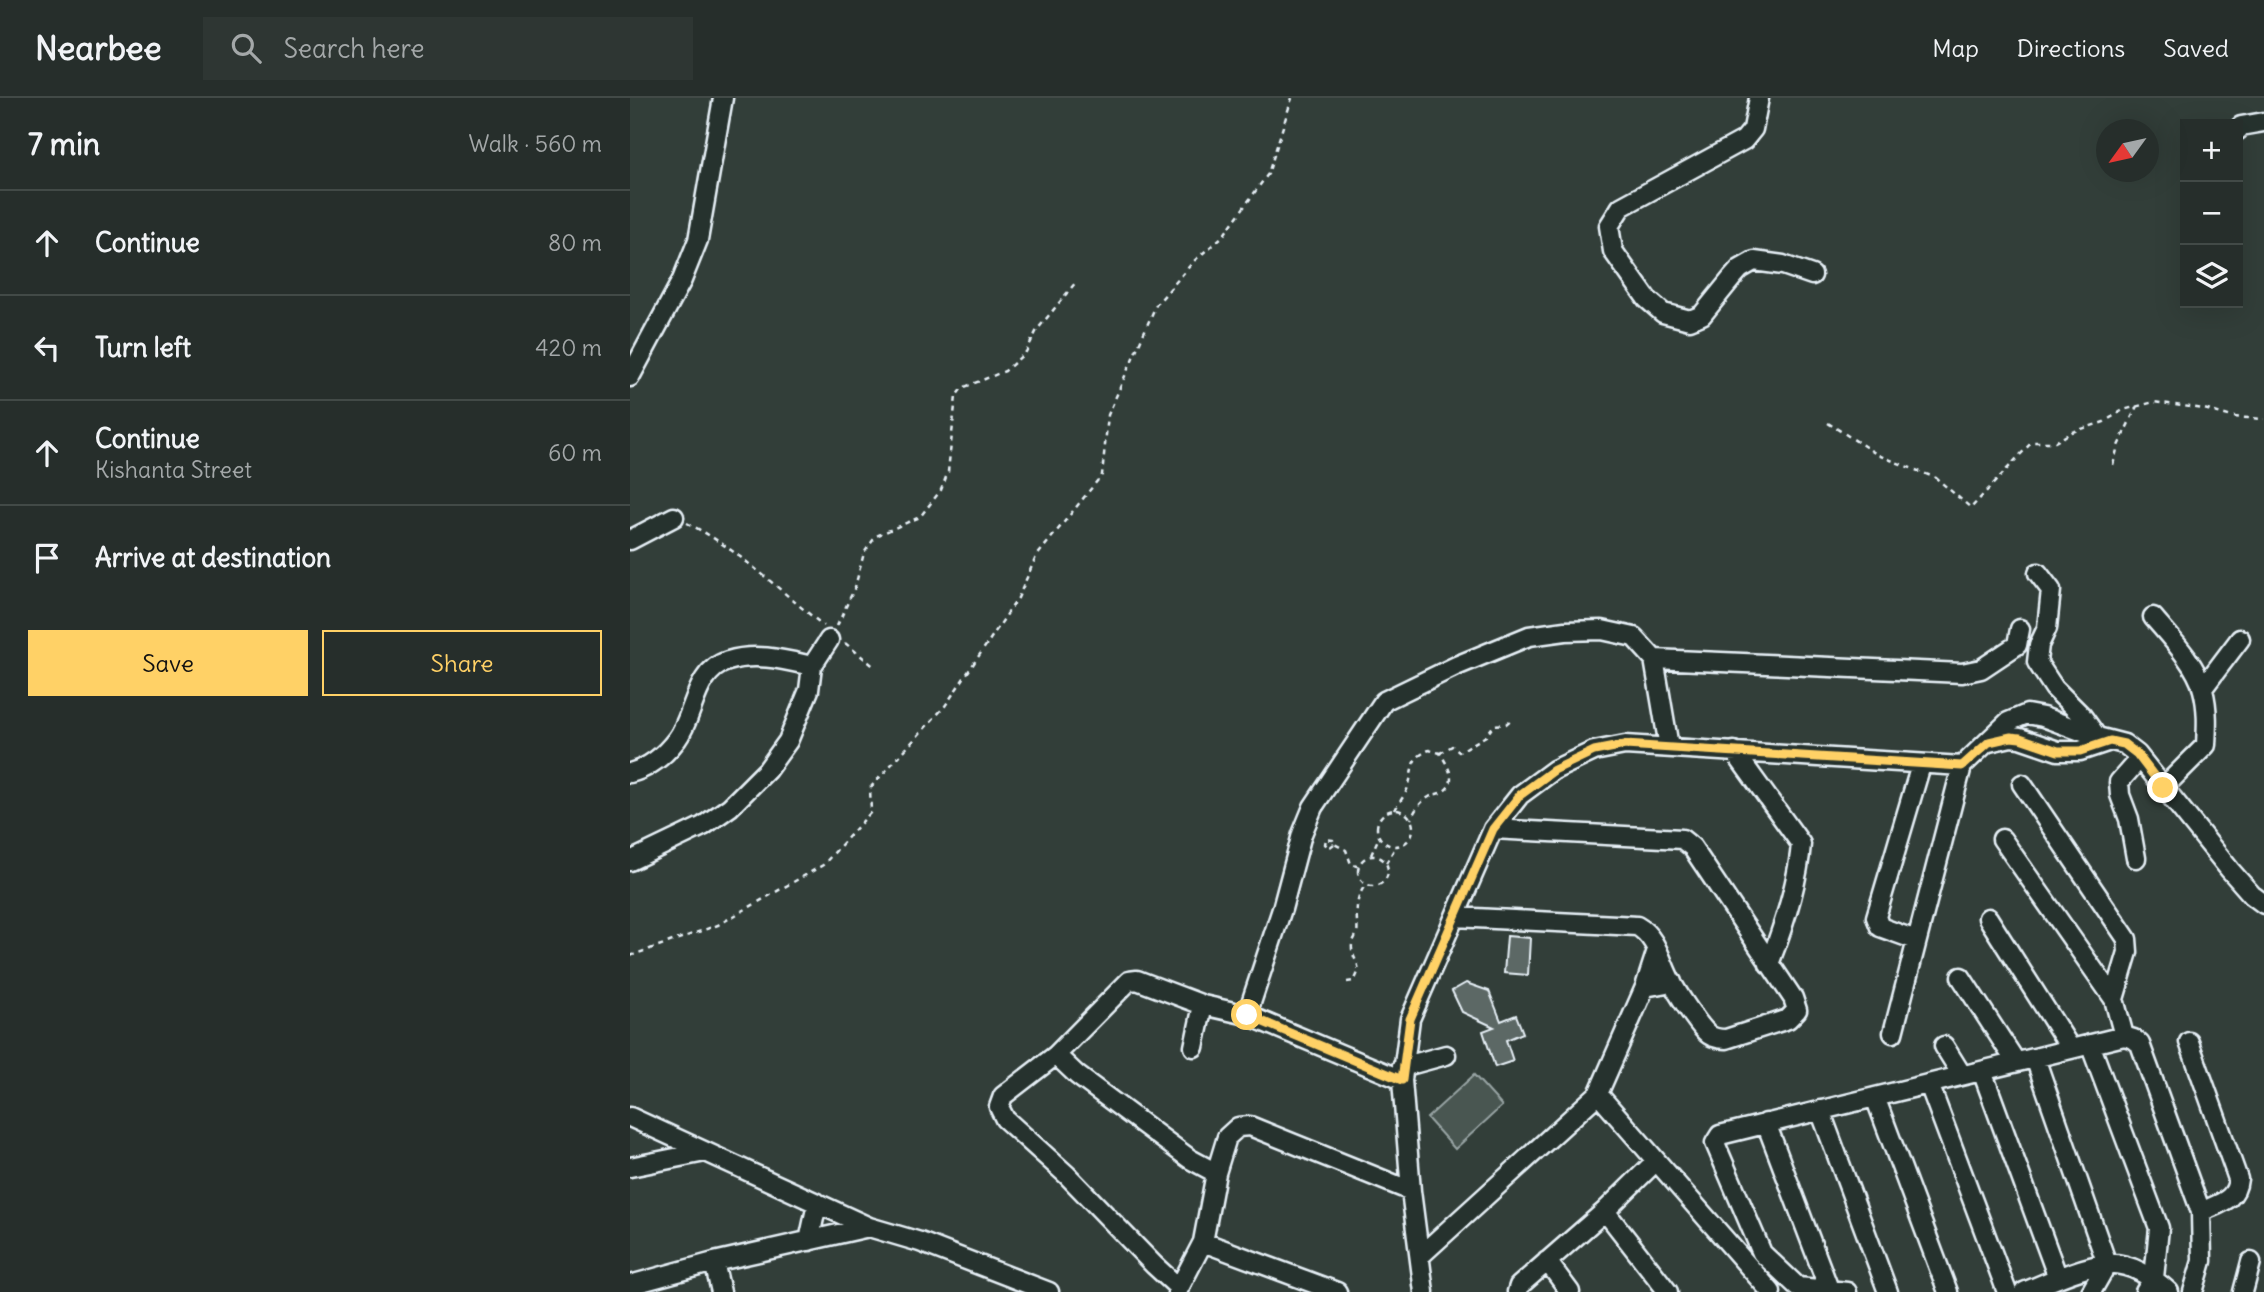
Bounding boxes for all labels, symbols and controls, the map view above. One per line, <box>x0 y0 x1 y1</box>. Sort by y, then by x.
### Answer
search box <box>203 17 693 80</box>
text: Nearbee <box>35 27 161 69</box>
icon: search <box>227 29 265 67</box>
text: Search here <box>283 32 424 65</box>
text: Map <box>1932 33 1979 63</box>
text: Directions <box>2017 33 2125 63</box>
text: Saved <box>2163 33 2229 63</box>
north arrow <box>2096 119 2159 182</box>
map controls <box>2180 119 2243 308</box>
button: + <box>2180 119 2243 182</box>
text: 7 min <box>28 125 100 163</box>
text: Walk · 560 m <box>469 129 602 158</box>
button: − <box>2180 182 2243 245</box>
icon: ahead <box>28 224 66 262</box>
text: Continue <box>95 226 200 259</box>
text: 80 m <box>548 228 602 257</box>
button: layers <box>2180 245 2243 308</box>
icon: left <box>28 329 66 367</box>
text: Turn left <box>95 331 191 364</box>
text: 420 m <box>535 333 602 362</box>
text: Continue <box>95 422 200 455</box>
icon: ahead <box>28 434 66 472</box>
text: 60 m <box>548 438 602 467</box>
text: Kishanta Street <box>95 455 252 484</box>
icon: arrive <box>28 539 66 577</box>
text: Arrive at destination <box>95 541 331 574</box>
button: Save <box>28 630 308 696</box>
button: Share <box>322 630 602 696</box>
route end <box>2147 772 2178 803</box>
route start <box>1231 999 1262 1030</box>

